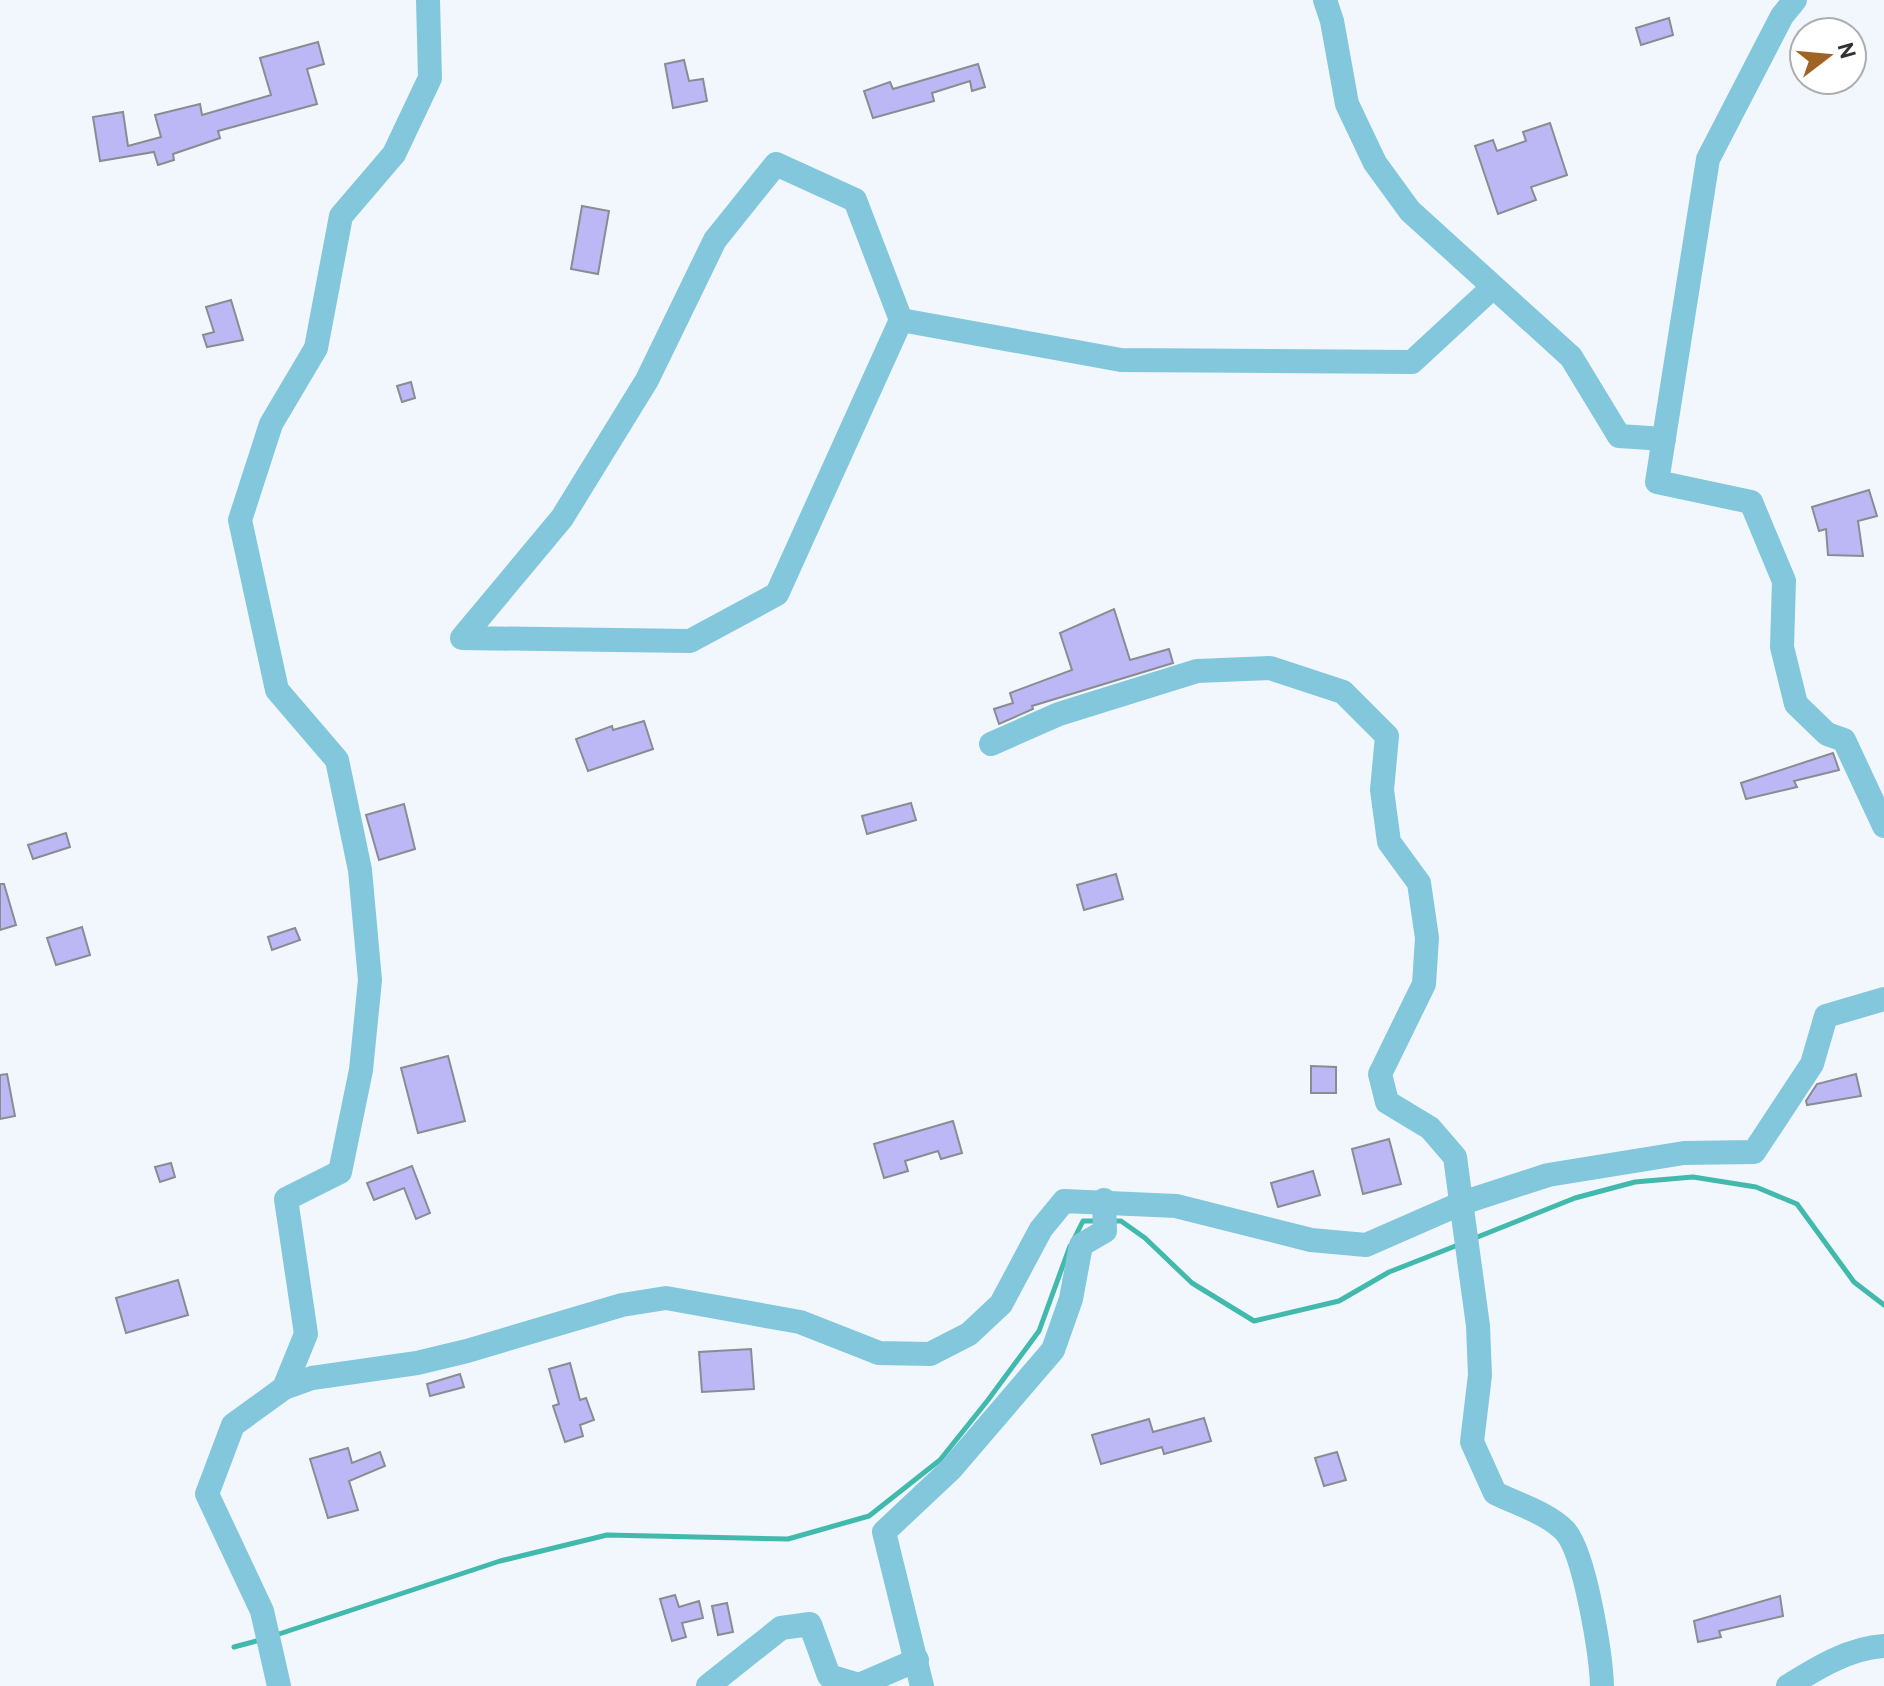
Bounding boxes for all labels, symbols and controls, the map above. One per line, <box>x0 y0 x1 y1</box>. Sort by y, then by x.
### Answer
north arrow <box>1788 16 1868 96</box>
text: N <box>1830 40 1860 62</box>

